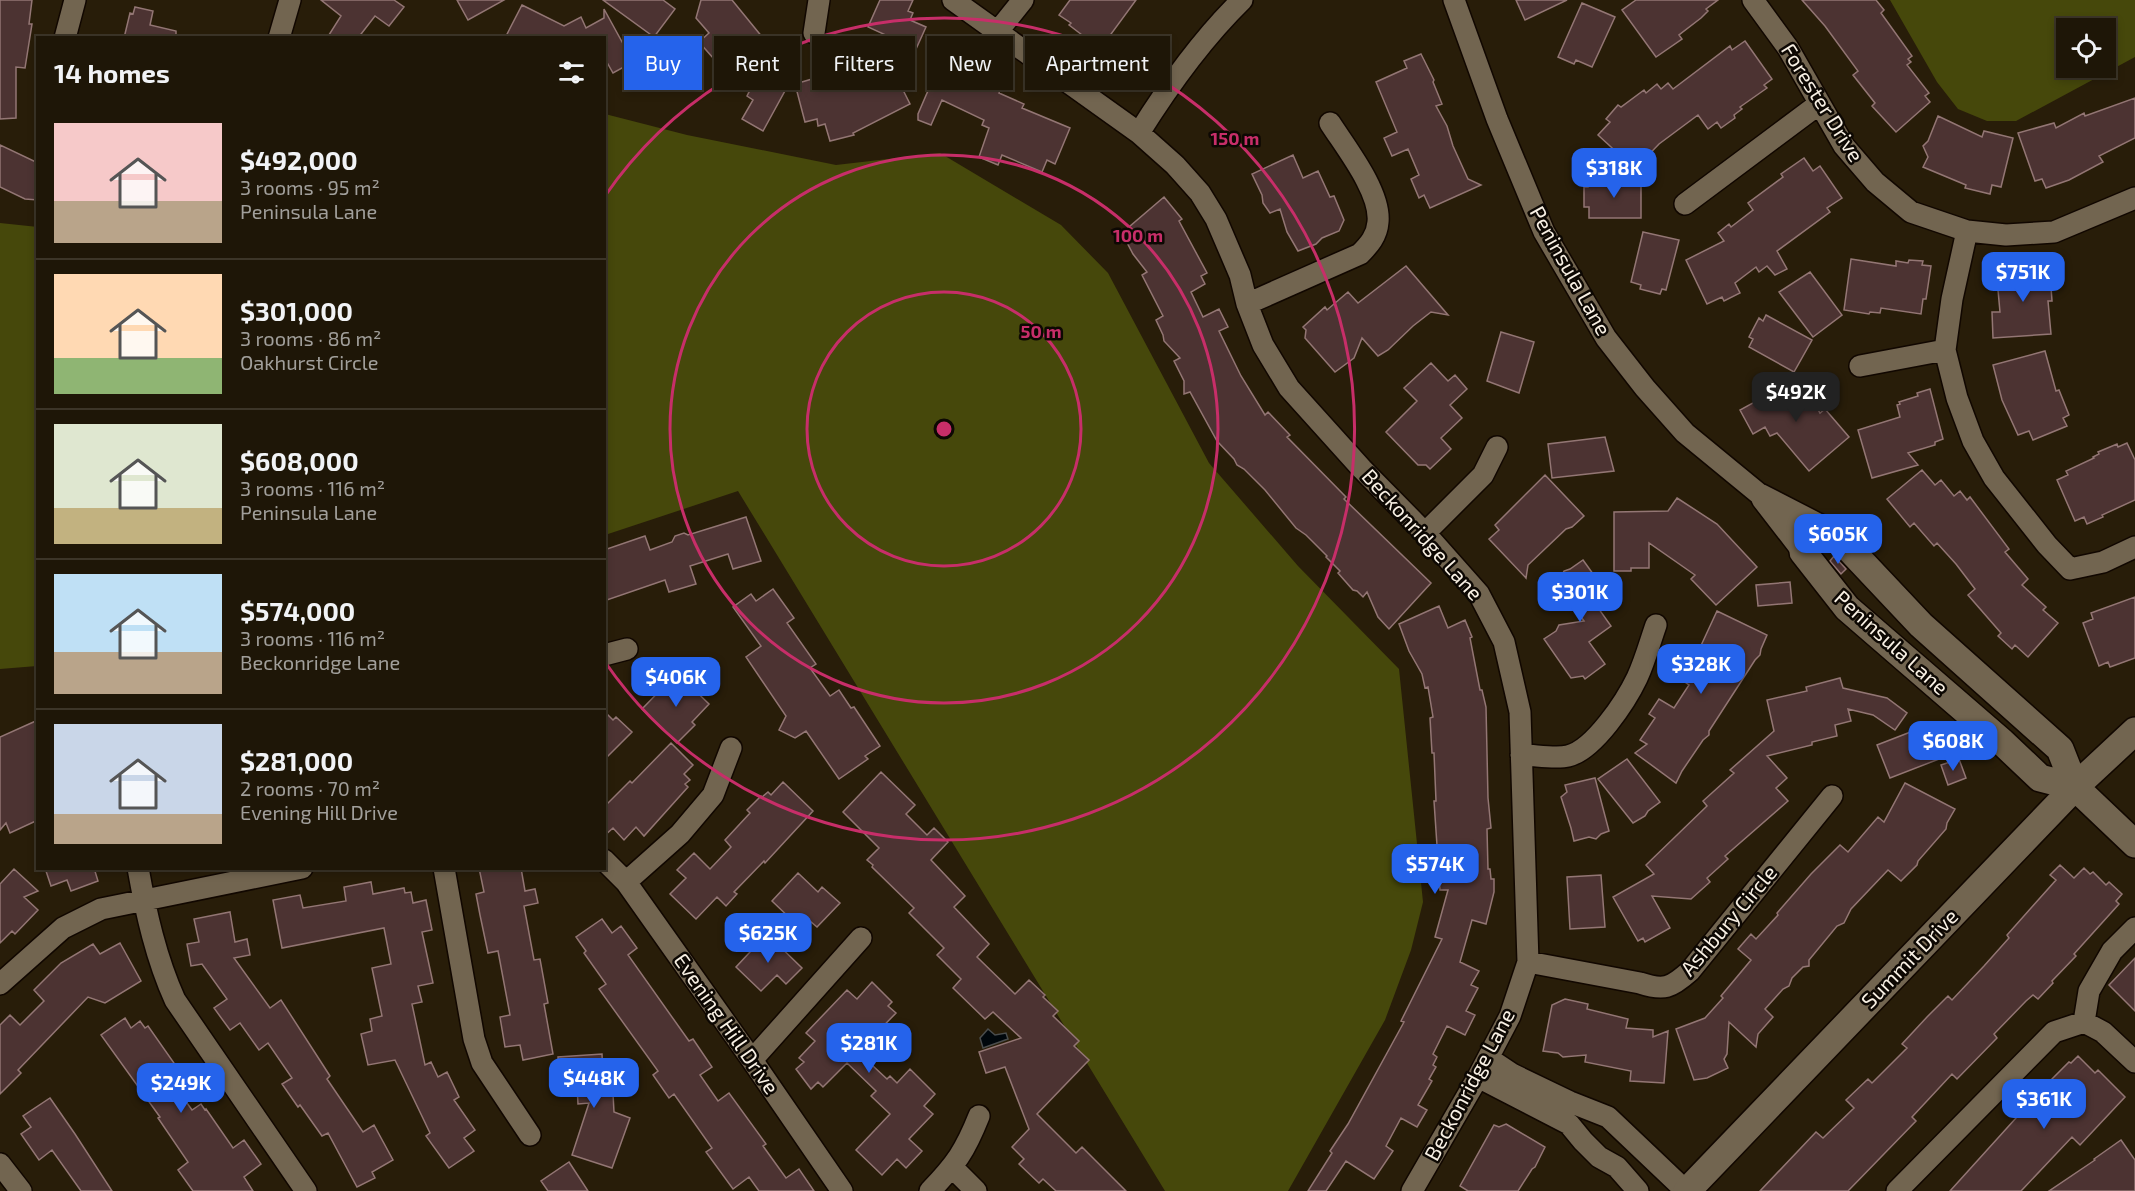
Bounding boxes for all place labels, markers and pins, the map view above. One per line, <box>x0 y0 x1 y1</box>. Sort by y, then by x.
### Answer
pin: $318K <box>1572 148 1656 199</box>
pin: $751K <box>1981 252 2065 303</box>
pin: $492K <box>1754 372 1838 423</box>
centre of rings <box>934 419 954 439</box>
pin: $605K <box>1796 514 1880 565</box>
pin: $301K <box>1538 572 1622 623</box>
pin: $328K <box>1659 644 1743 695</box>
pin: $406K <box>634 657 718 708</box>
pin: $608K <box>1911 721 1995 772</box>
pin: $574K <box>1393 844 1477 895</box>
pin: $625K <box>726 913 810 964</box>
pin: $281K <box>827 1023 911 1074</box>
pin: $448K <box>552 1058 636 1109</box>
pin: $249K <box>139 1063 223 1114</box>
pin: $361K <box>2002 1079 2086 1130</box>

